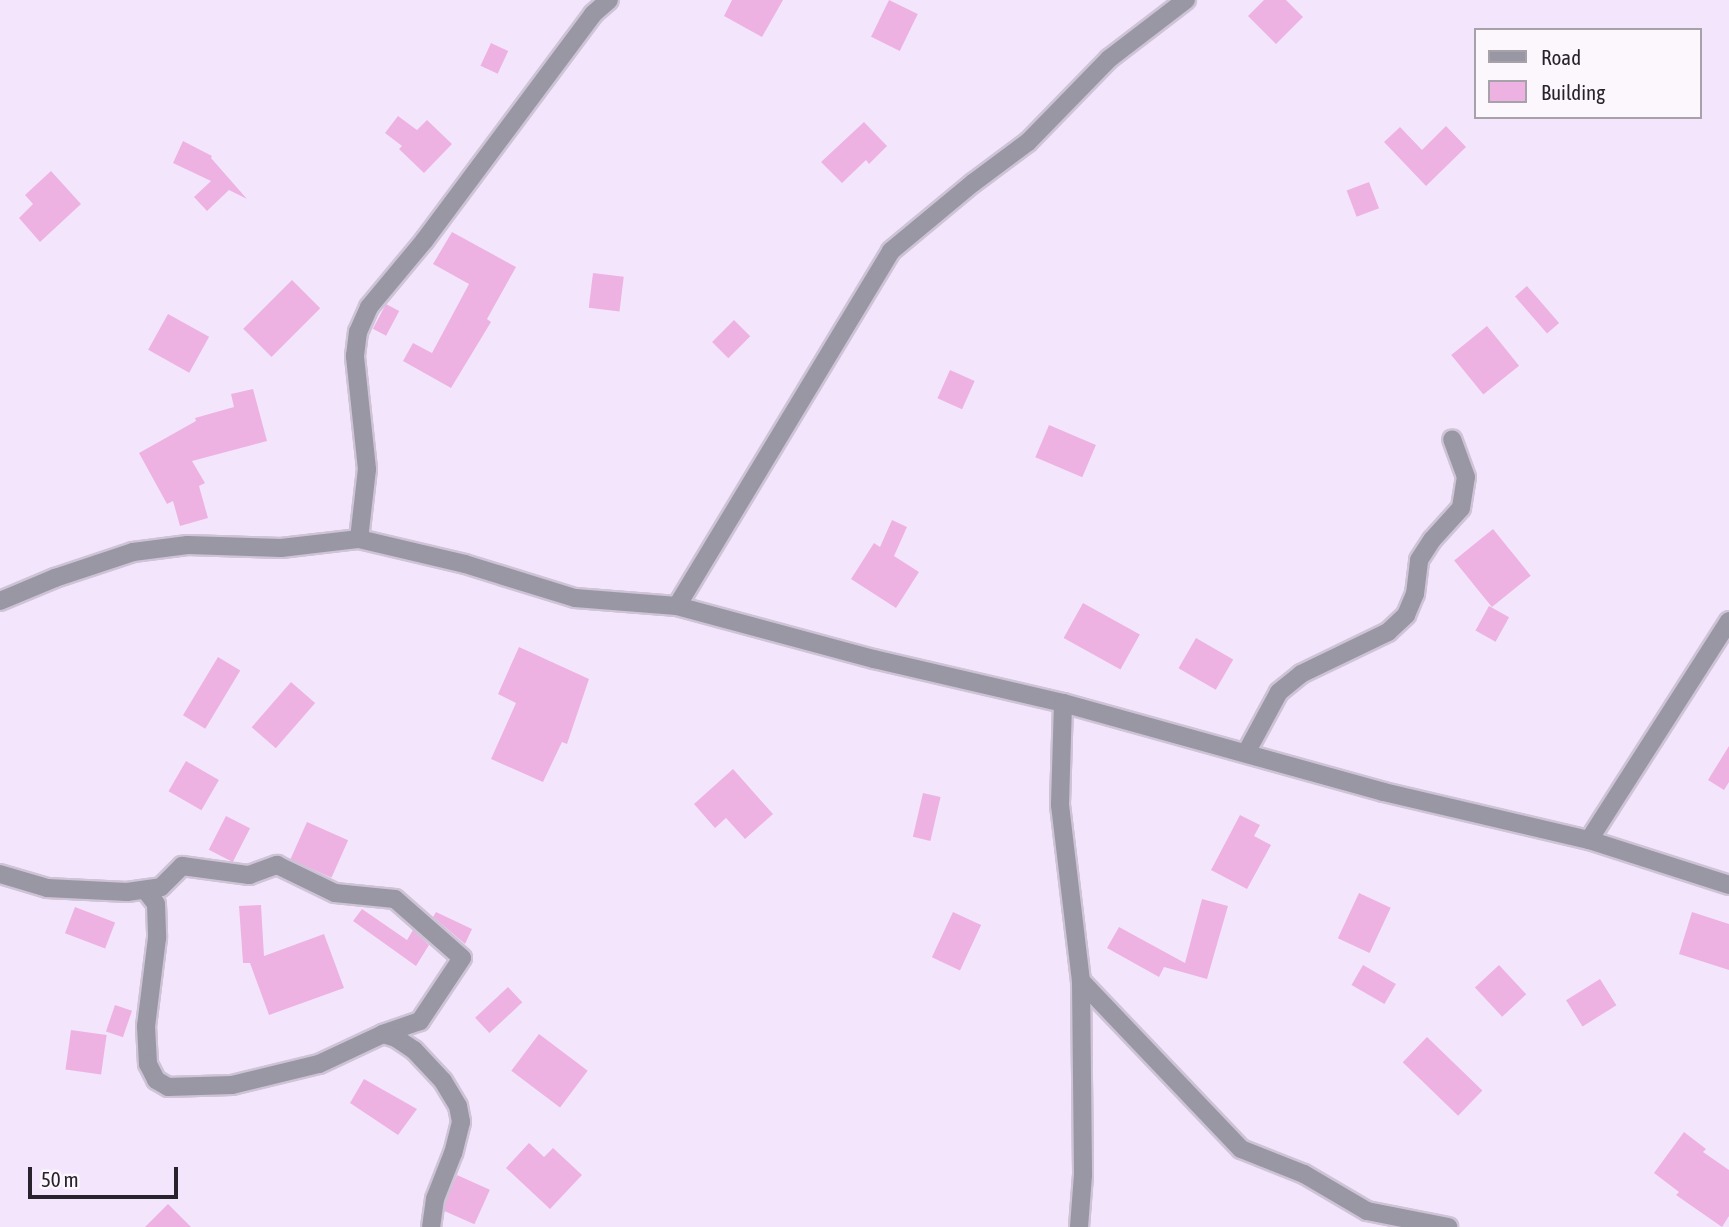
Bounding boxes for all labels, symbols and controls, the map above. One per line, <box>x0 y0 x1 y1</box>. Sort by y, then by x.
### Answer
legend <box>1474 28 1701 119</box>
text: Road <box>1541 45 1581 69</box>
text: Building <box>1541 80 1605 104</box>
scale bar <box>32 1154 182 1198</box>
text: 50 m <box>41 1167 79 1191</box>

